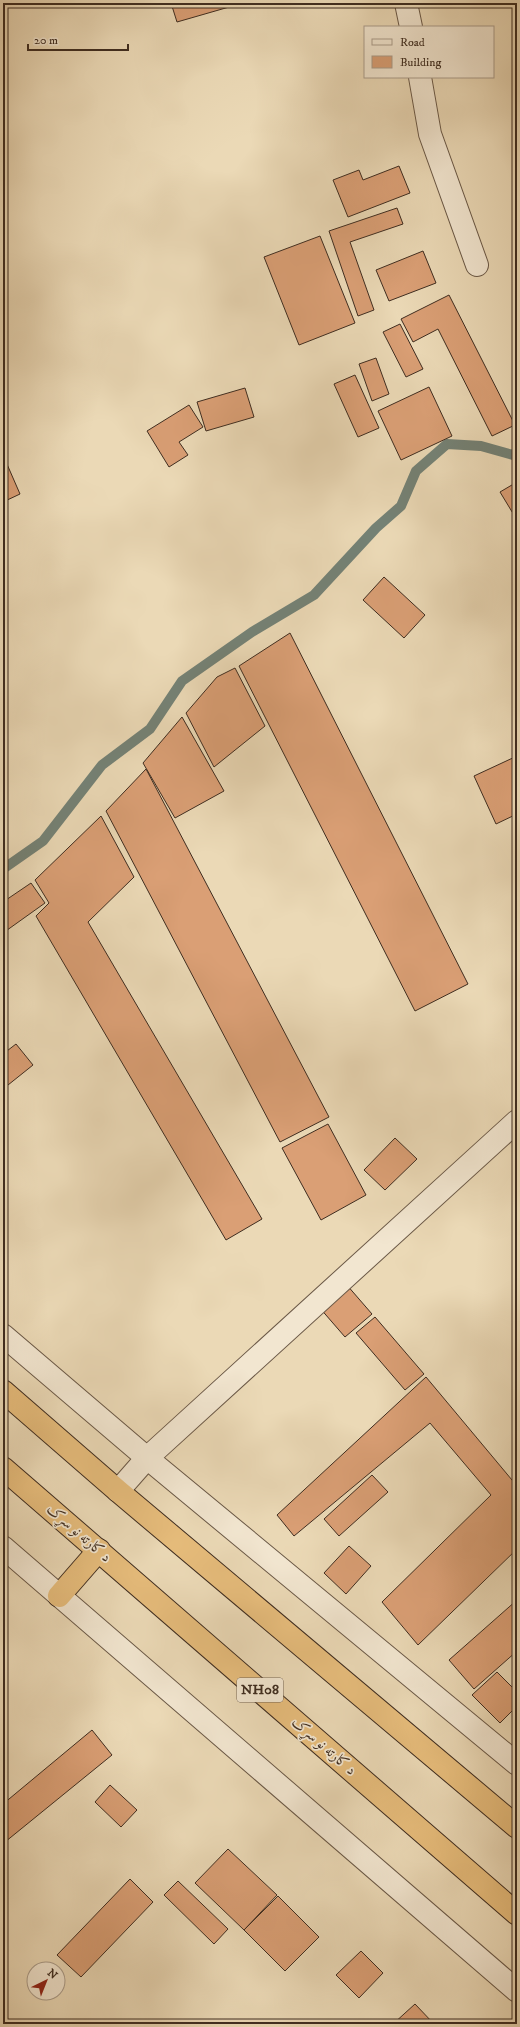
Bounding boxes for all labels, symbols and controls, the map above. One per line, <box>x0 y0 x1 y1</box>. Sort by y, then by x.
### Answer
scale bar <box>28 26 128 52</box>
legend <box>364 26 494 78</box>
text: 20 m <box>34 33 58 48</box>
text: Road <box>400 35 425 50</box>
text: Building <box>400 55 441 70</box>
street label: د کارته نو سړک <box>41 1500 115 1568</box>
road number: NH08 <box>237 1678 283 1702</box>
street label: د کارته نو سړک <box>286 1713 360 1781</box>
north arrow <box>26 1961 66 2001</box>
text: N <box>44 1966 60 1983</box>

